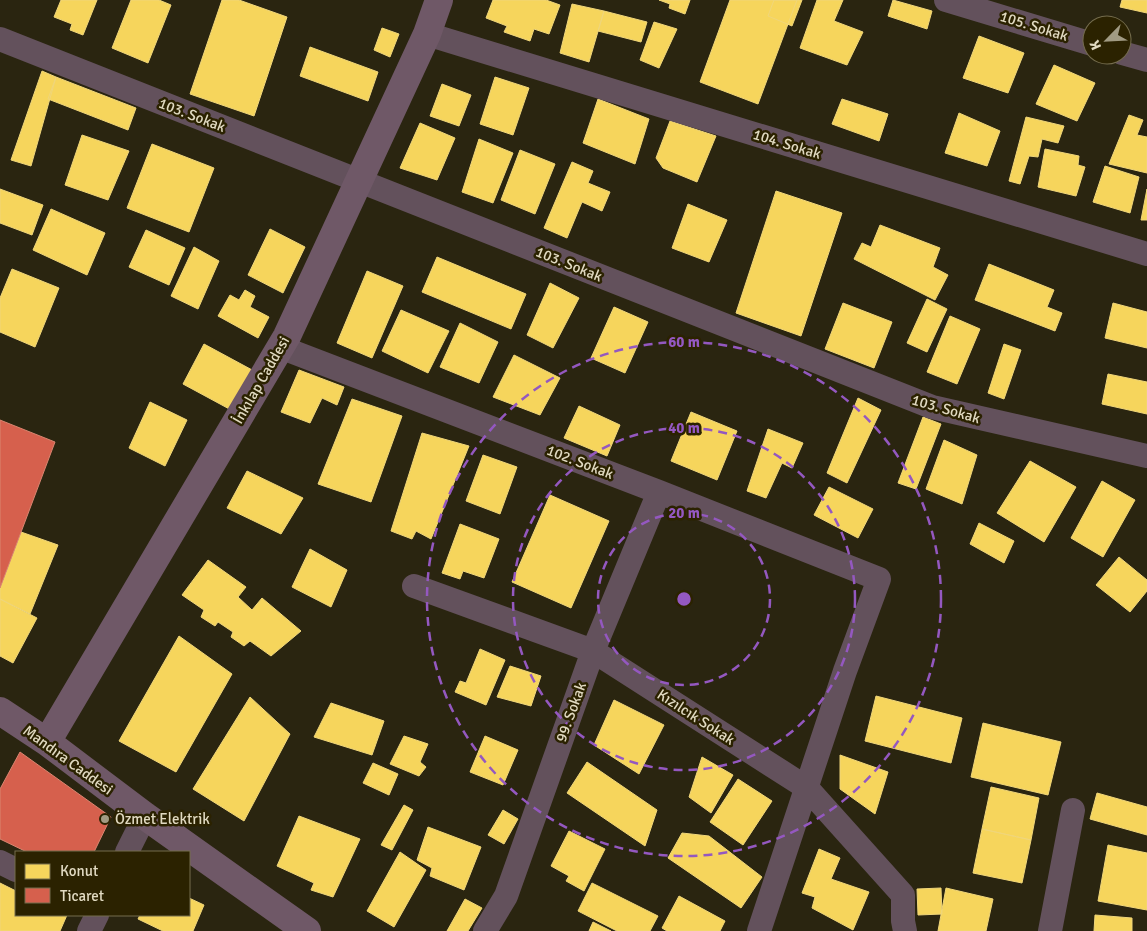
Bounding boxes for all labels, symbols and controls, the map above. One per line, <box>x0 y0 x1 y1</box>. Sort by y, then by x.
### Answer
street label: 105. Sokak <box>998 7 1071 45</box>
north arrow <box>1082 15 1132 65</box>
text: K <box>1086 37 1105 53</box>
street label: 103. Sokak <box>156 94 228 136</box>
street label: 104. Sokak <box>751 125 824 163</box>
street label: 103. Sokak <box>533 242 605 286</box>
street label: İnkılap Caddesi <box>229 333 293 427</box>
text: 60 m <box>668 333 700 351</box>
street label: 103. Sokak <box>910 391 983 427</box>
text: 40 m <box>668 419 700 437</box>
street label: 102. Sokak <box>544 441 616 483</box>
text: 20 m <box>668 504 700 522</box>
centre of rings <box>675 590 693 608</box>
street label: 99. Sokak <box>552 679 590 744</box>
street label: Kızılcık Sokak <box>654 685 739 749</box>
street label: Mandıra Caddesi <box>20 721 116 799</box>
place label: Özmet Elektrik <box>115 810 210 828</box>
marker: Özmet Elektrik <box>99 813 111 825</box>
legend <box>15 851 190 916</box>
text: Konut <box>60 862 98 880</box>
text: Ticaret <box>60 887 104 905</box>

